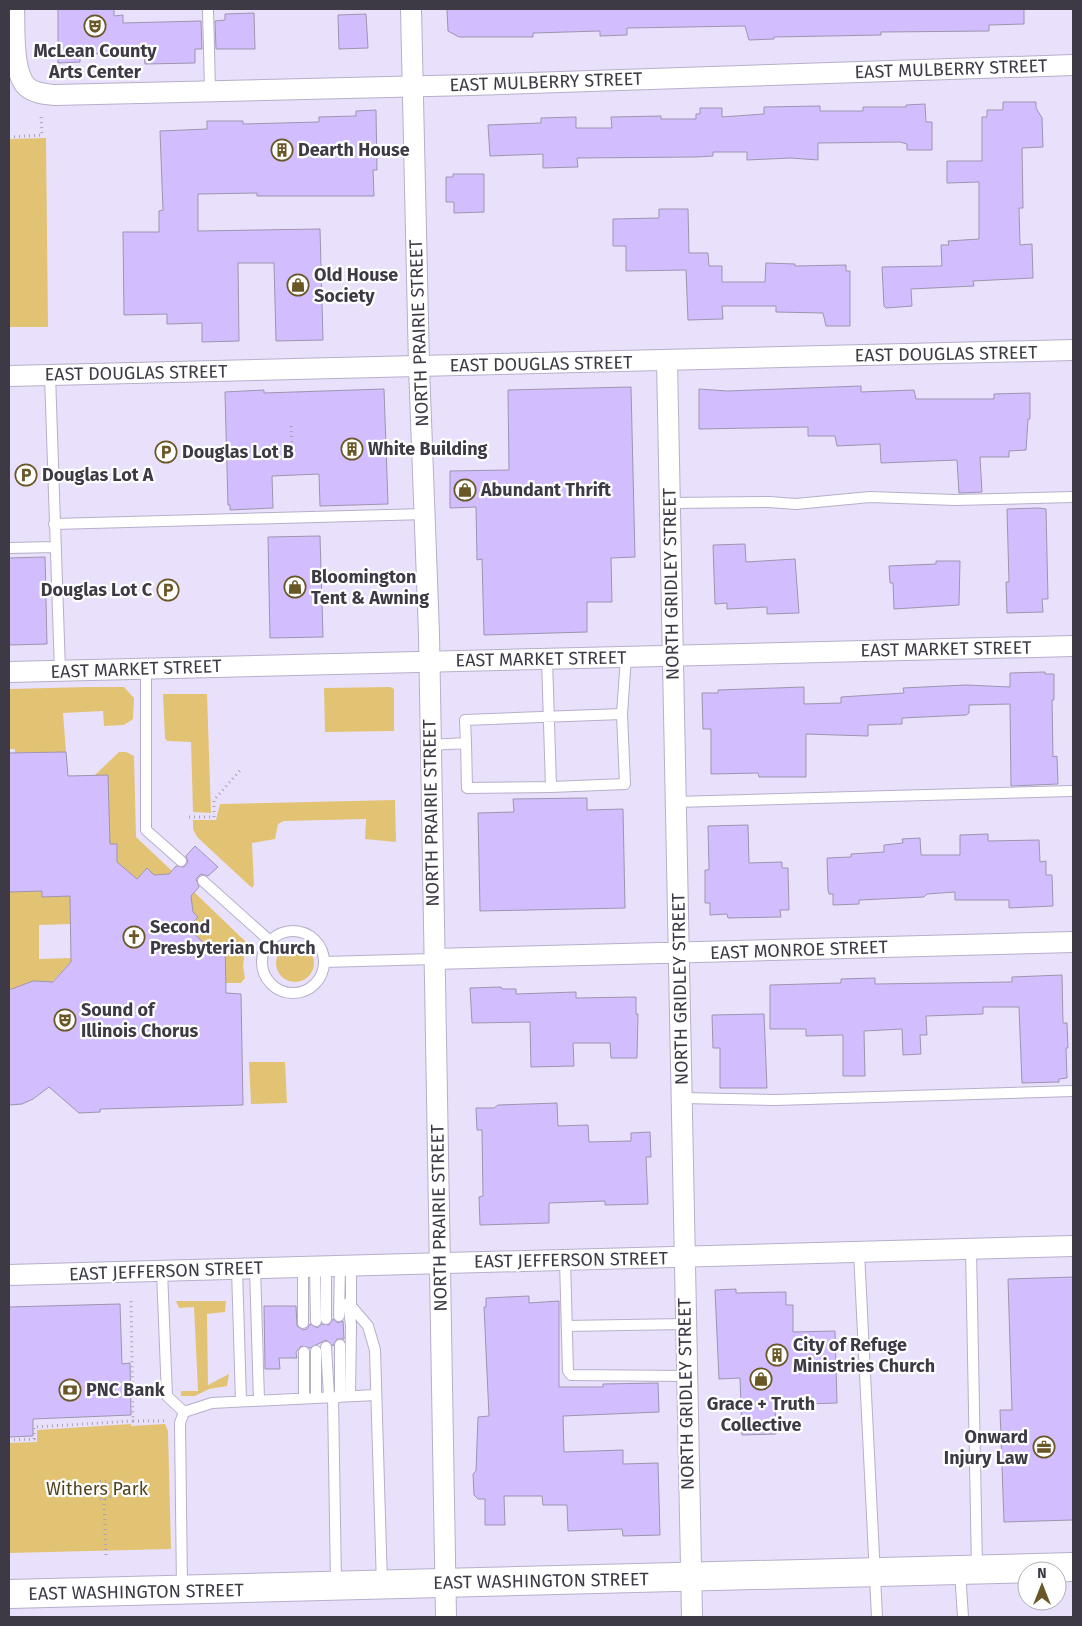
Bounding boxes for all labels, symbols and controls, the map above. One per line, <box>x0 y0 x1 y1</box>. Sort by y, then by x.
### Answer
theatre icon: McLean County Arts Center <box>83 14 107 38</box>
place label: McLean County Arts Center <box>33 40 157 83</box>
street label: EAST MULBERRY STREET <box>854 55 1049 83</box>
street label: EAST MULBERRY STREET <box>449 68 644 96</box>
building icon: Dearth House <box>270 138 294 162</box>
place label: Dearth House <box>298 139 410 161</box>
street label: NORTH PRAIRIE STREET <box>405 238 433 427</box>
place label: Old House Society <box>314 264 398 307</box>
shop icon: Old House Society <box>286 273 310 297</box>
street label: EAST DOUGLAS STREET <box>854 341 1038 367</box>
street label: EAST DOUGLAS STREET <box>449 351 633 377</box>
street label: EAST DOUGLAS STREET <box>44 360 228 386</box>
building icon: White Building <box>340 437 364 461</box>
place label: White Building <box>368 438 488 460</box>
parking icon: Douglas Lot B <box>154 440 178 464</box>
place label: Douglas Lot B <box>182 441 294 463</box>
parking icon: Douglas Lot A <box>14 463 38 487</box>
place label: Douglas Lot A <box>42 464 154 486</box>
shop icon: Abundant Thrift <box>453 478 477 502</box>
place label: Abundant Thrift <box>480 479 612 501</box>
street label: NORTH GRIDLEY STREET <box>658 487 684 680</box>
place label: Bloomington Tent & Awning <box>311 566 429 609</box>
shop icon: Bloomington Tent & Awning <box>283 575 307 599</box>
parking icon: Douglas Lot C <box>156 578 180 602</box>
place label: Douglas Lot C <box>41 579 153 601</box>
street label: EAST MARKET STREET <box>860 636 1032 661</box>
street label: EAST MARKET STREET <box>455 646 627 671</box>
street label: EAST MARKET STREET <box>50 655 223 683</box>
street label: NORTH PRAIRIE STREET <box>418 718 444 907</box>
street label: NORTH GRIDLEY STREET <box>667 892 693 1085</box>
place label: Second Presbyterian Church <box>150 916 316 959</box>
church icon: Second Presbyterian Church <box>122 925 146 949</box>
street label: EAST MONROE STREET <box>710 936 889 964</box>
place label: Sound of Illinois Chorus <box>81 999 199 1042</box>
theatre icon: Sound of Illinois Chorus <box>53 1008 77 1032</box>
street label: NORTH PRAIRIE STREET <box>426 1123 452 1312</box>
street label: EAST JEFFERSON STREET <box>474 1247 669 1273</box>
street label: EAST JEFFERSON STREET <box>69 1257 264 1285</box>
street label: NORTH GRIDLEY STREET <box>673 1297 699 1490</box>
place label: City of Refuge Ministries Church <box>793 1334 935 1377</box>
building icon: City of Refuge Ministries Church <box>765 1343 789 1367</box>
shop icon: Grace + Truth Collective <box>749 1367 773 1391</box>
bank icon: PNC Bank <box>58 1378 82 1402</box>
place label: PNC Bank <box>86 1379 166 1401</box>
place label: Grace + Truth Collective <box>707 1393 815 1436</box>
place label: Onward Injury Law <box>944 1426 1029 1469</box>
office icon: Onward Injury Law <box>1032 1435 1056 1459</box>
park label: Withers Park <box>46 1478 149 1500</box>
north arrow <box>1017 1561 1067 1611</box>
text: N <box>1037 1565 1047 1582</box>
street label: EAST WASHINGTON STREET <box>433 1568 650 1594</box>
street label: EAST WASHINGTON STREET <box>28 1579 245 1605</box>

